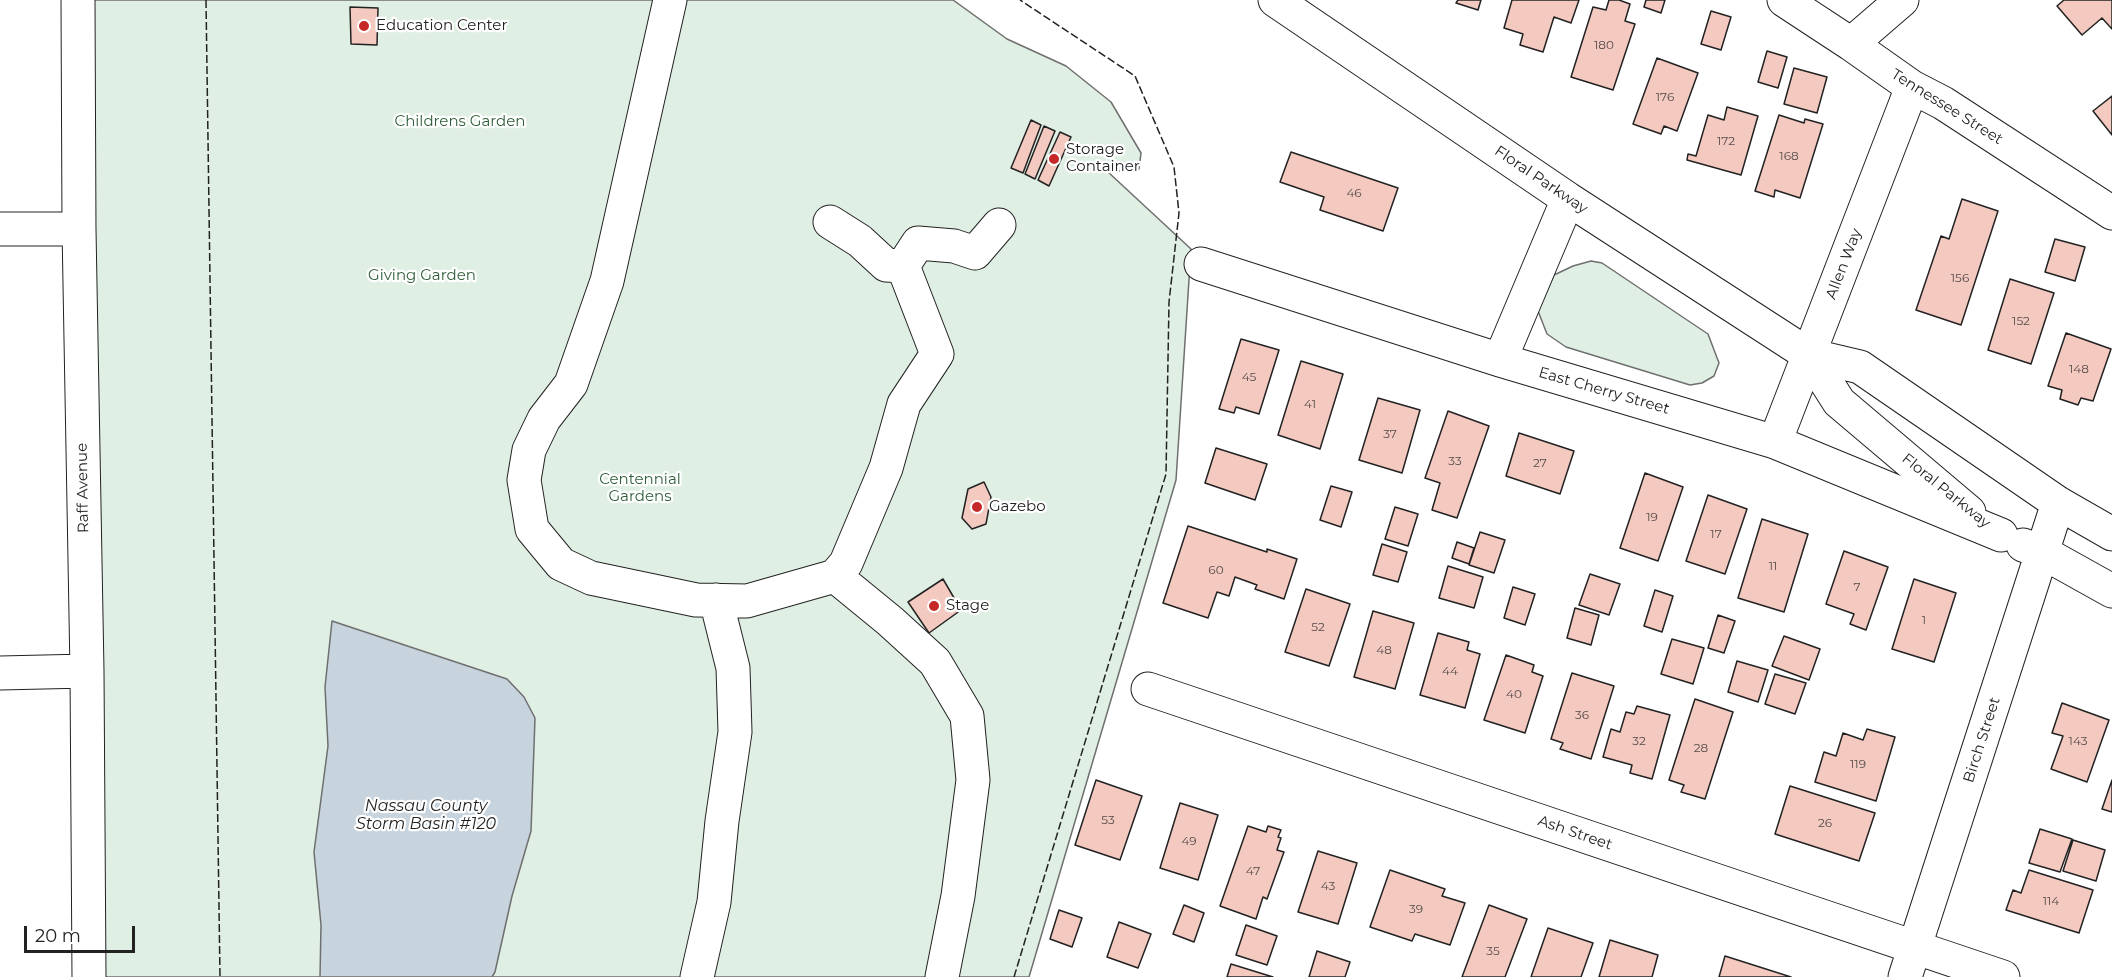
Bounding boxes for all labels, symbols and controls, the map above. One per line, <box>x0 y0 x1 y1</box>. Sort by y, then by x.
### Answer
place label: Education Center <box>376 17 507 35</box>
marker: Education Center <box>357 19 371 33</box>
house number: 180 <box>1594 38 1614 52</box>
street label: Tennessee Street <box>1888 65 2006 149</box>
house number: 176 <box>1656 90 1674 104</box>
park label: Childrens Garden <box>395 113 525 131</box>
house number: 172 <box>1717 134 1735 148</box>
place label: Storage Container <box>1066 141 1140 176</box>
street label: Floral Parkway <box>1491 142 1591 218</box>
house number: 168 <box>1779 149 1799 163</box>
marker: Storage Container <box>1047 152 1061 166</box>
house number: 46 <box>1346 186 1362 200</box>
street label: Allen Way <box>1822 226 1866 302</box>
park label: Giving Garden <box>368 267 476 285</box>
house number: 156 <box>1951 271 1969 285</box>
house number: 152 <box>2012 314 2030 328</box>
house number: 148 <box>2069 362 2089 376</box>
street label: East Cherry Street <box>1537 364 1671 418</box>
house number: 45 <box>1242 370 1256 384</box>
house number: 41 <box>1304 397 1316 411</box>
house number: 37 <box>1383 427 1397 441</box>
street label: Raff Avenue <box>73 443 93 533</box>
street label: Floral Parkway <box>1898 450 1994 532</box>
house number: 33 <box>1448 454 1462 468</box>
house number: 27 <box>1533 456 1547 470</box>
park label: Centennial Gardens <box>599 471 681 506</box>
place label: Gazebo <box>989 498 1046 516</box>
marker: Gazebo <box>970 500 984 514</box>
house number: 19 <box>1646 510 1658 524</box>
house number: 17 <box>1710 527 1722 541</box>
house number: 11 <box>1769 559 1777 573</box>
house number: 60 <box>1208 563 1224 577</box>
house number: 7 <box>1853 580 1861 594</box>
place label: Stage <box>946 597 989 615</box>
marker: Stage <box>927 599 941 613</box>
house number: 1 <box>1922 613 1926 627</box>
house number: 52 <box>1311 620 1325 634</box>
house number: 48 <box>1376 643 1392 657</box>
house number: 44 <box>1442 664 1458 678</box>
house number: 40 <box>1506 687 1522 701</box>
street label: Birch Street <box>1960 695 2004 785</box>
house number: 36 <box>1575 708 1589 722</box>
house number: 32 <box>1632 734 1646 748</box>
house number: 143 <box>2069 734 2087 748</box>
house number: 28 <box>1694 741 1708 755</box>
house number: 119 <box>1850 757 1866 771</box>
water label: Nassau County Storm Basin #120 <box>356 796 496 834</box>
street label: Ash Street <box>1535 812 1615 854</box>
house number: 53 <box>1101 813 1115 827</box>
house number: 26 <box>1818 816 1832 830</box>
house number: 49 <box>1181 834 1197 848</box>
house number: 47 <box>1246 864 1260 878</box>
house number: 43 <box>1321 879 1335 893</box>
house number: 114 <box>2043 894 2059 908</box>
house number: 39 <box>1409 902 1423 916</box>
scale bar <box>27 914 138 952</box>
text: 20 m <box>35 925 81 947</box>
house number: 35 <box>1486 944 1500 958</box>

